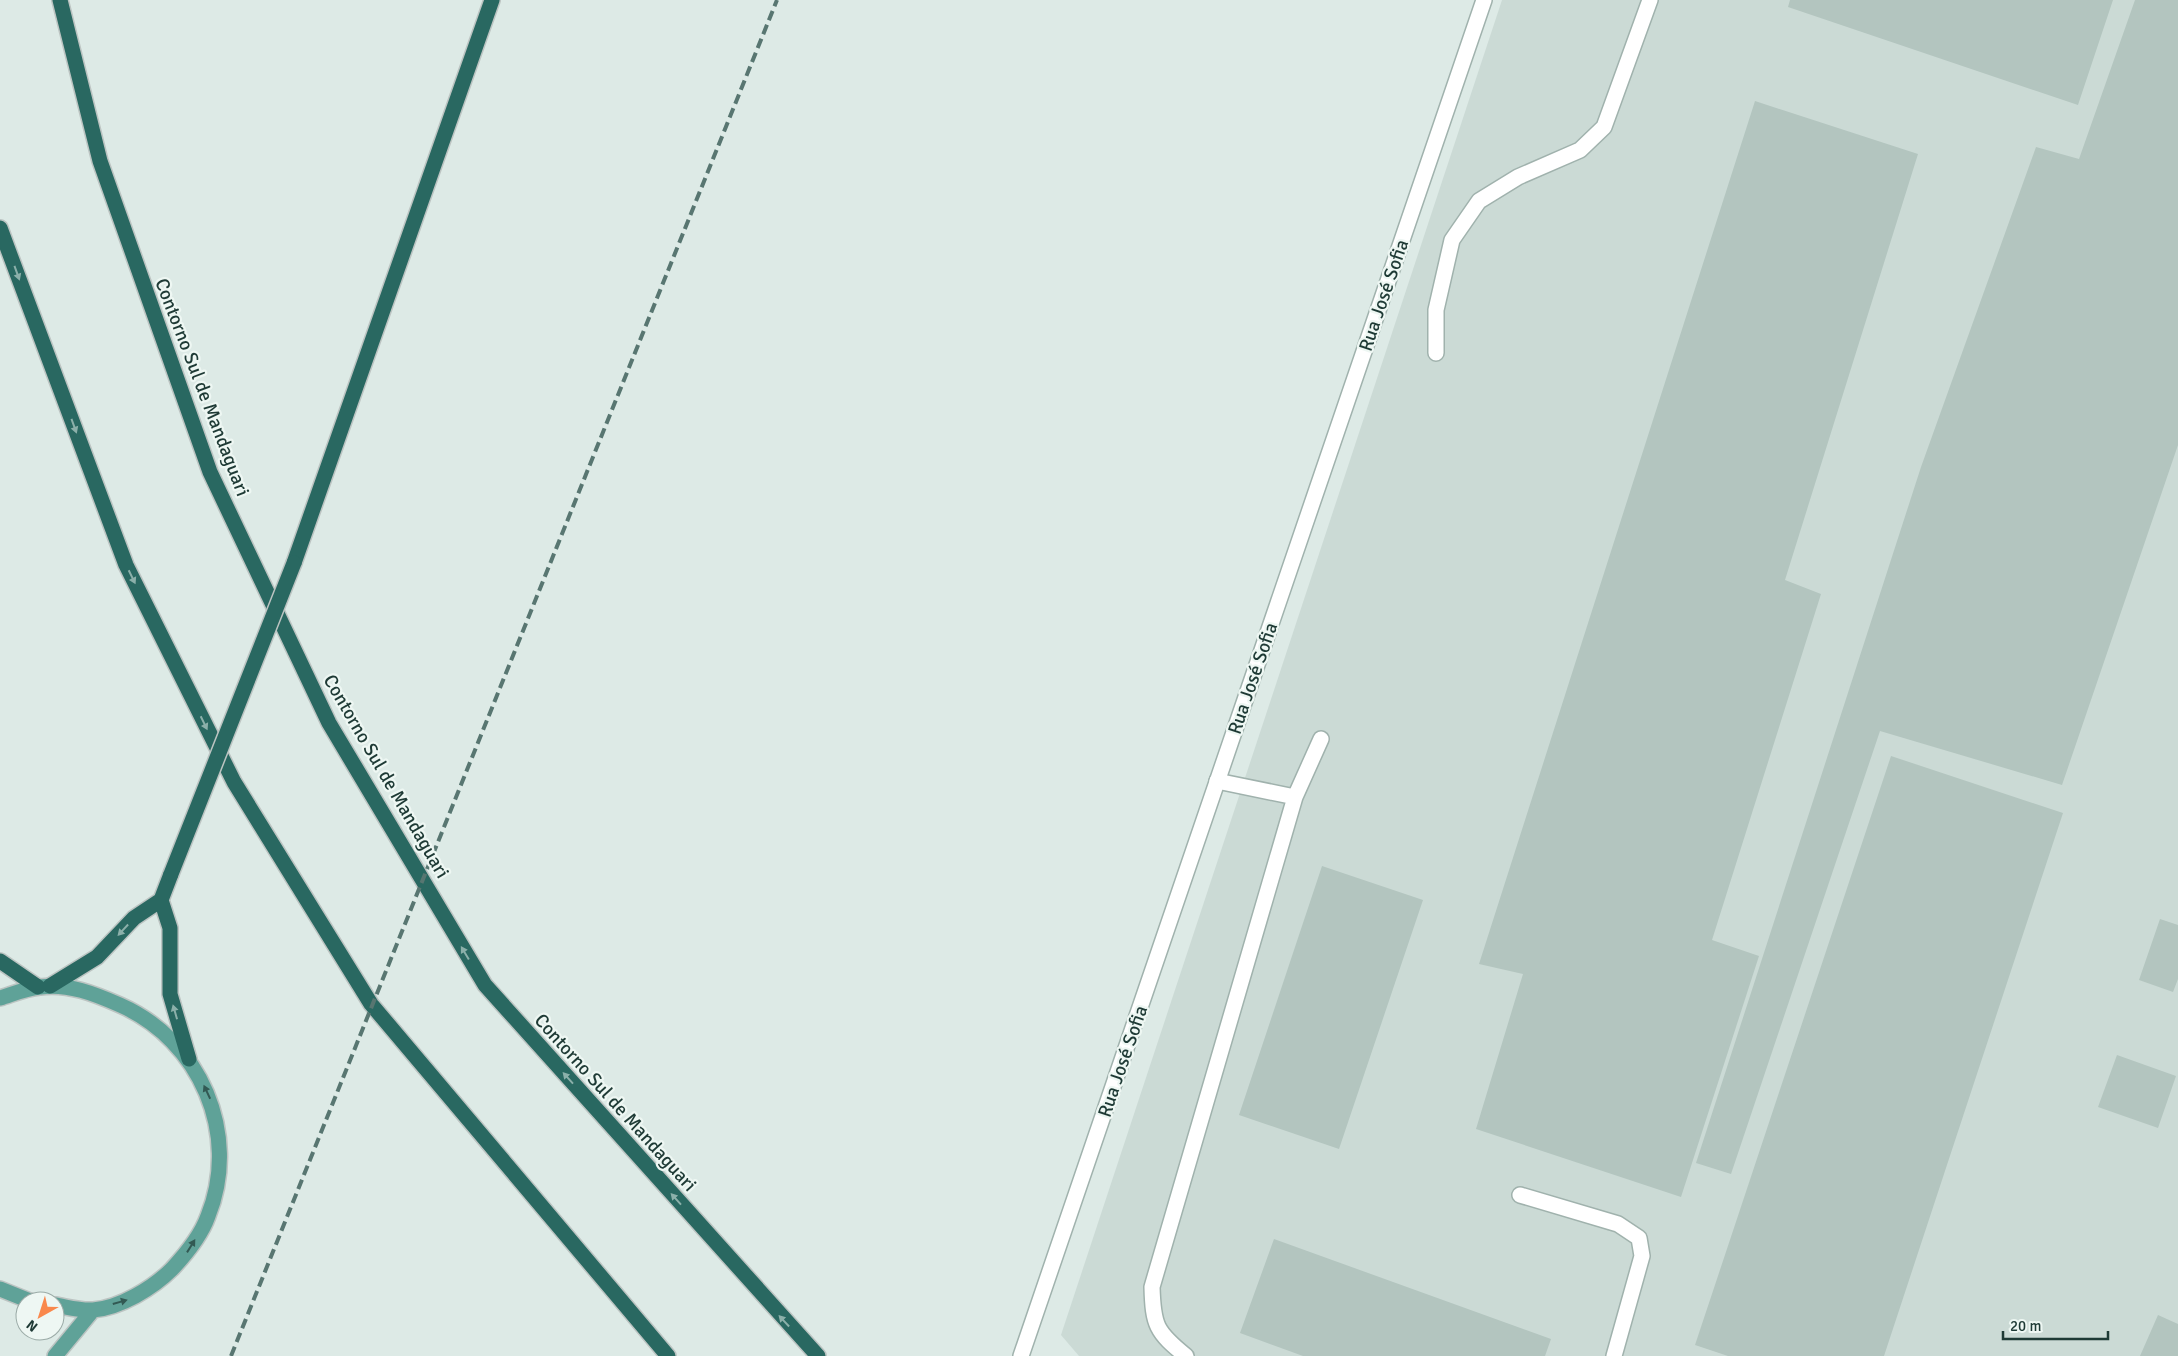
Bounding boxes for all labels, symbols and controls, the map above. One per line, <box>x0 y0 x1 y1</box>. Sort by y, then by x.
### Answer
street label: Rua José Sofia <box>1354 236 1414 354</box>
one-way arrow <box>14 266 21 281</box>
street label: Contorno Sul de Mandaguari <box>149 275 255 500</box>
one-way arrow <box>70 419 78 434</box>
one-way arrow <box>128 570 136 585</box>
street label: Rua José Sofia <box>1223 619 1283 737</box>
street label: Contorno Sul de Mandaguari <box>318 670 454 883</box>
one-way arrow <box>200 716 208 730</box>
one-way arrow <box>117 923 129 935</box>
one-way arrow <box>461 946 470 959</box>
street label: Rua José Sofia <box>1093 1002 1153 1120</box>
one-way arrow <box>171 1004 179 1019</box>
street label: Contorno Sul de Mandaguari <box>529 1009 702 1197</box>
one-way arrow <box>562 1073 574 1085</box>
one-way arrow <box>202 1085 210 1099</box>
one-way arrow <box>670 1194 682 1206</box>
one-way arrow <box>186 1240 195 1253</box>
north arrow <box>15 1291 65 1341</box>
one-way arrow <box>112 1298 127 1306</box>
scale bar <box>2003 1308 2108 1340</box>
one-way arrow <box>778 1315 790 1327</box>
text: N <box>23 1316 41 1335</box>
text: 20 m <box>2010 1317 2041 1335</box>

